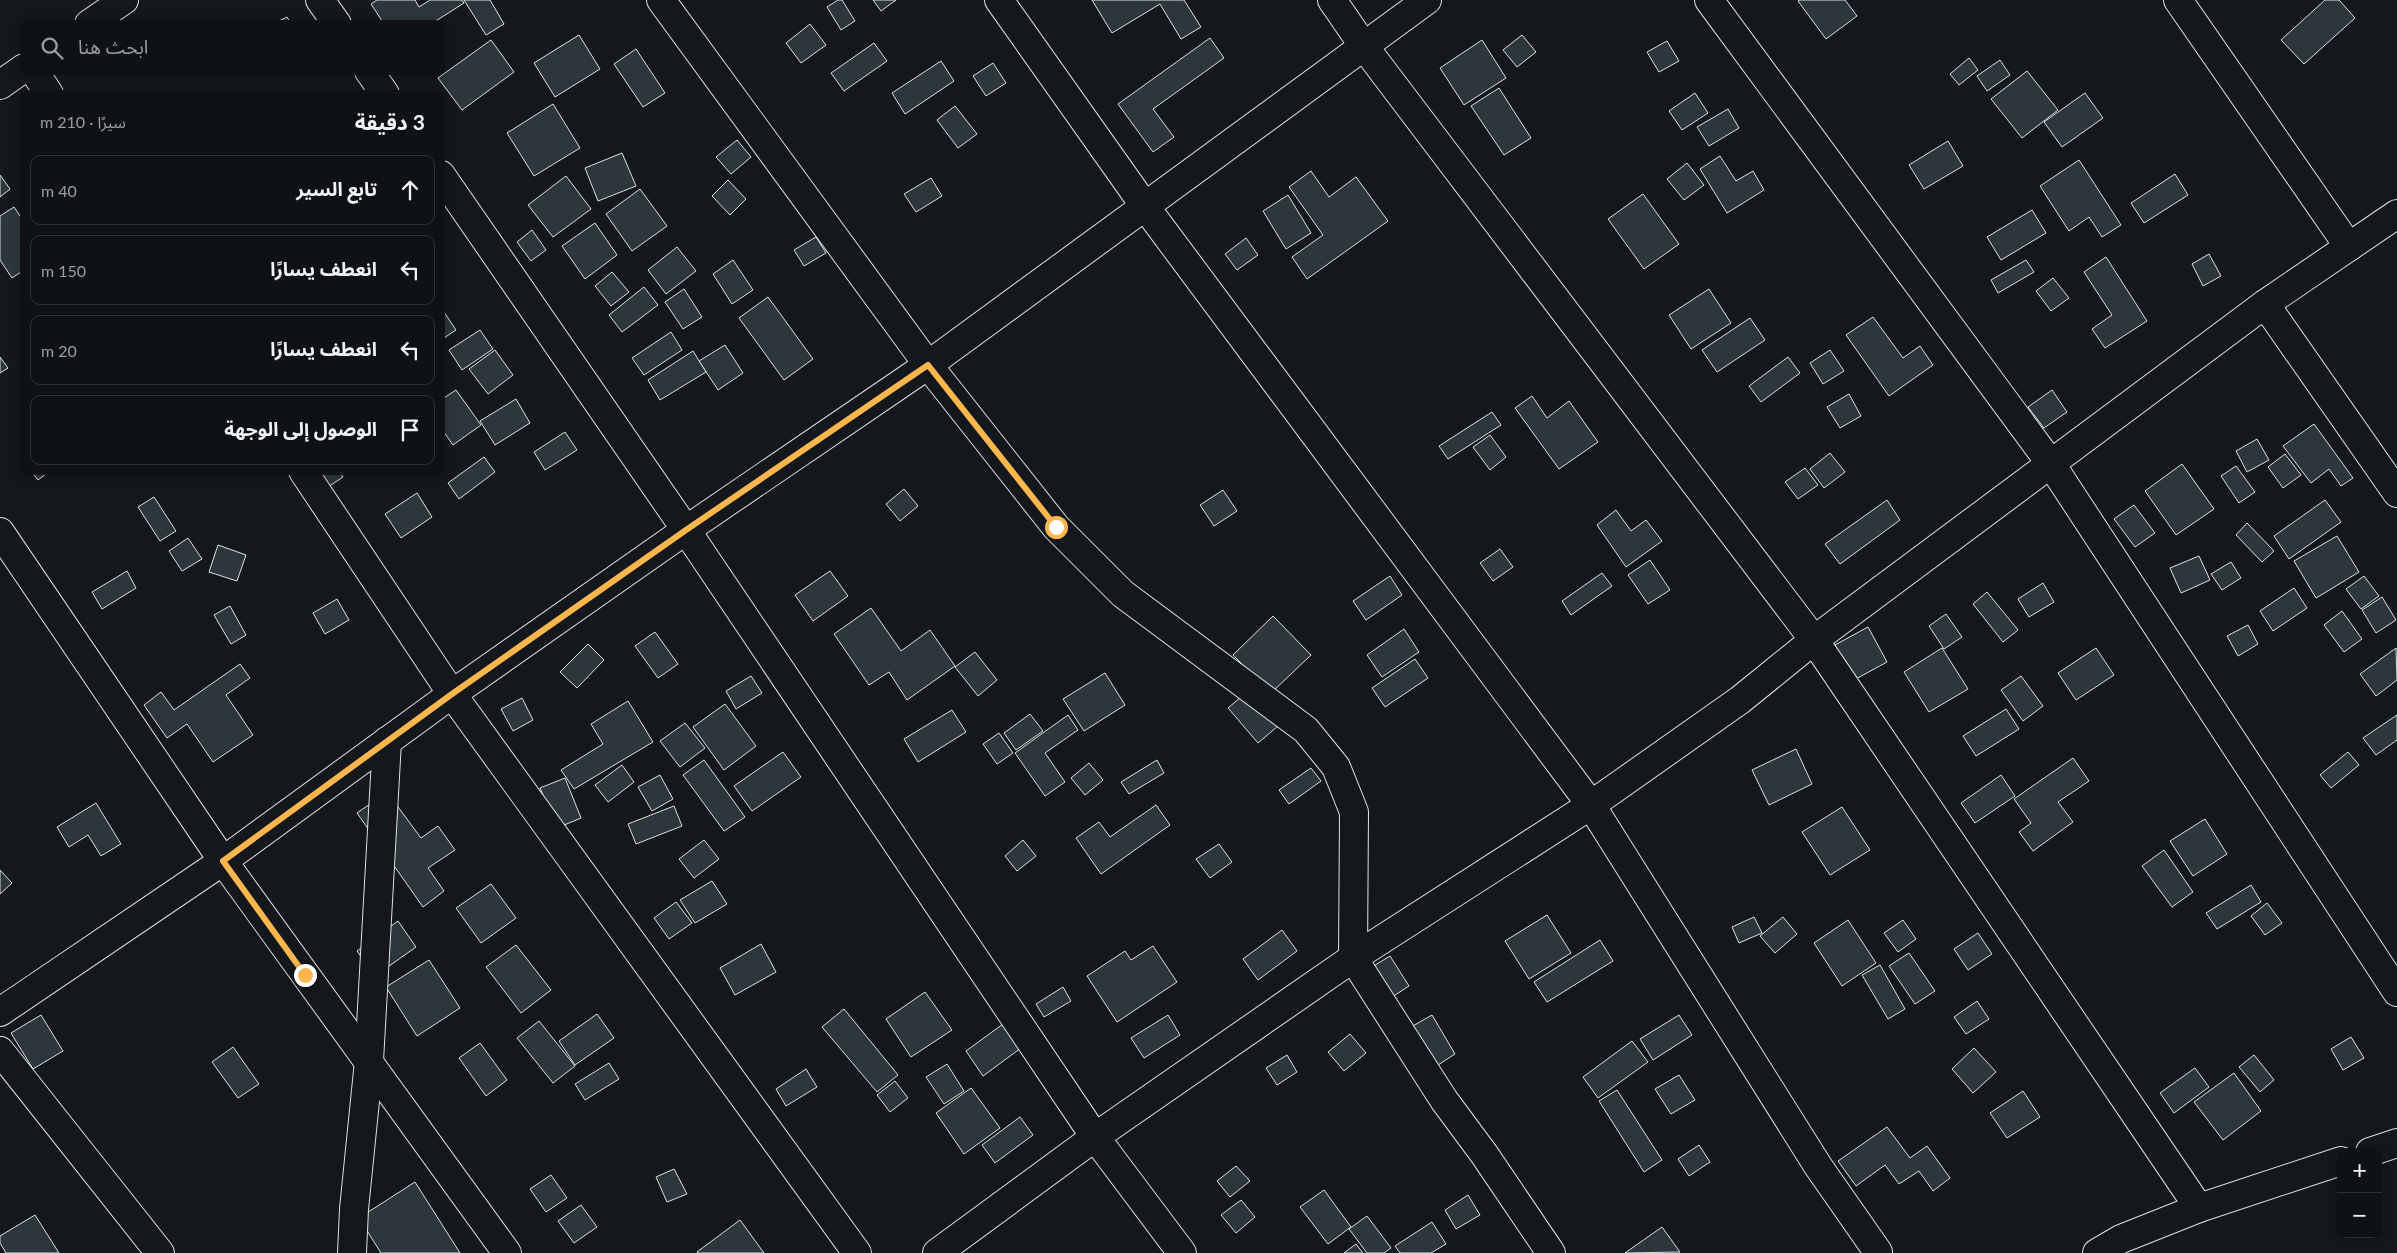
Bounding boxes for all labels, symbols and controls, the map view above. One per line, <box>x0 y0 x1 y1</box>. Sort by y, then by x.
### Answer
search box <box>20 20 445 75</box>
icon: search <box>38 34 66 62</box>
text: ابحث هنا <box>78 35 148 58</box>
text: 3 دقيقة <box>355 109 425 134</box>
text: سيرًا · 210 m <box>40 112 126 131</box>
icon: ahead <box>396 176 424 204</box>
text: تابع السير <box>296 177 377 200</box>
text: 40 m <box>41 181 77 200</box>
icon: left <box>396 256 424 284</box>
text: انعطف يسارًا <box>270 257 377 280</box>
text: 150 m <box>41 261 86 280</box>
icon: left <box>396 336 424 364</box>
text: انعطف يسارًا <box>270 337 377 360</box>
text: 20 m <box>41 341 77 360</box>
icon: arrive <box>396 416 424 444</box>
text: الوصول إلى الوجهة <box>224 417 377 440</box>
route start <box>1045 516 1068 539</box>
route end <box>294 964 317 987</box>
map controls <box>2337 1148 2382 1238</box>
button: + <box>2337 1148 2382 1193</box>
button: − <box>2337 1193 2382 1238</box>

